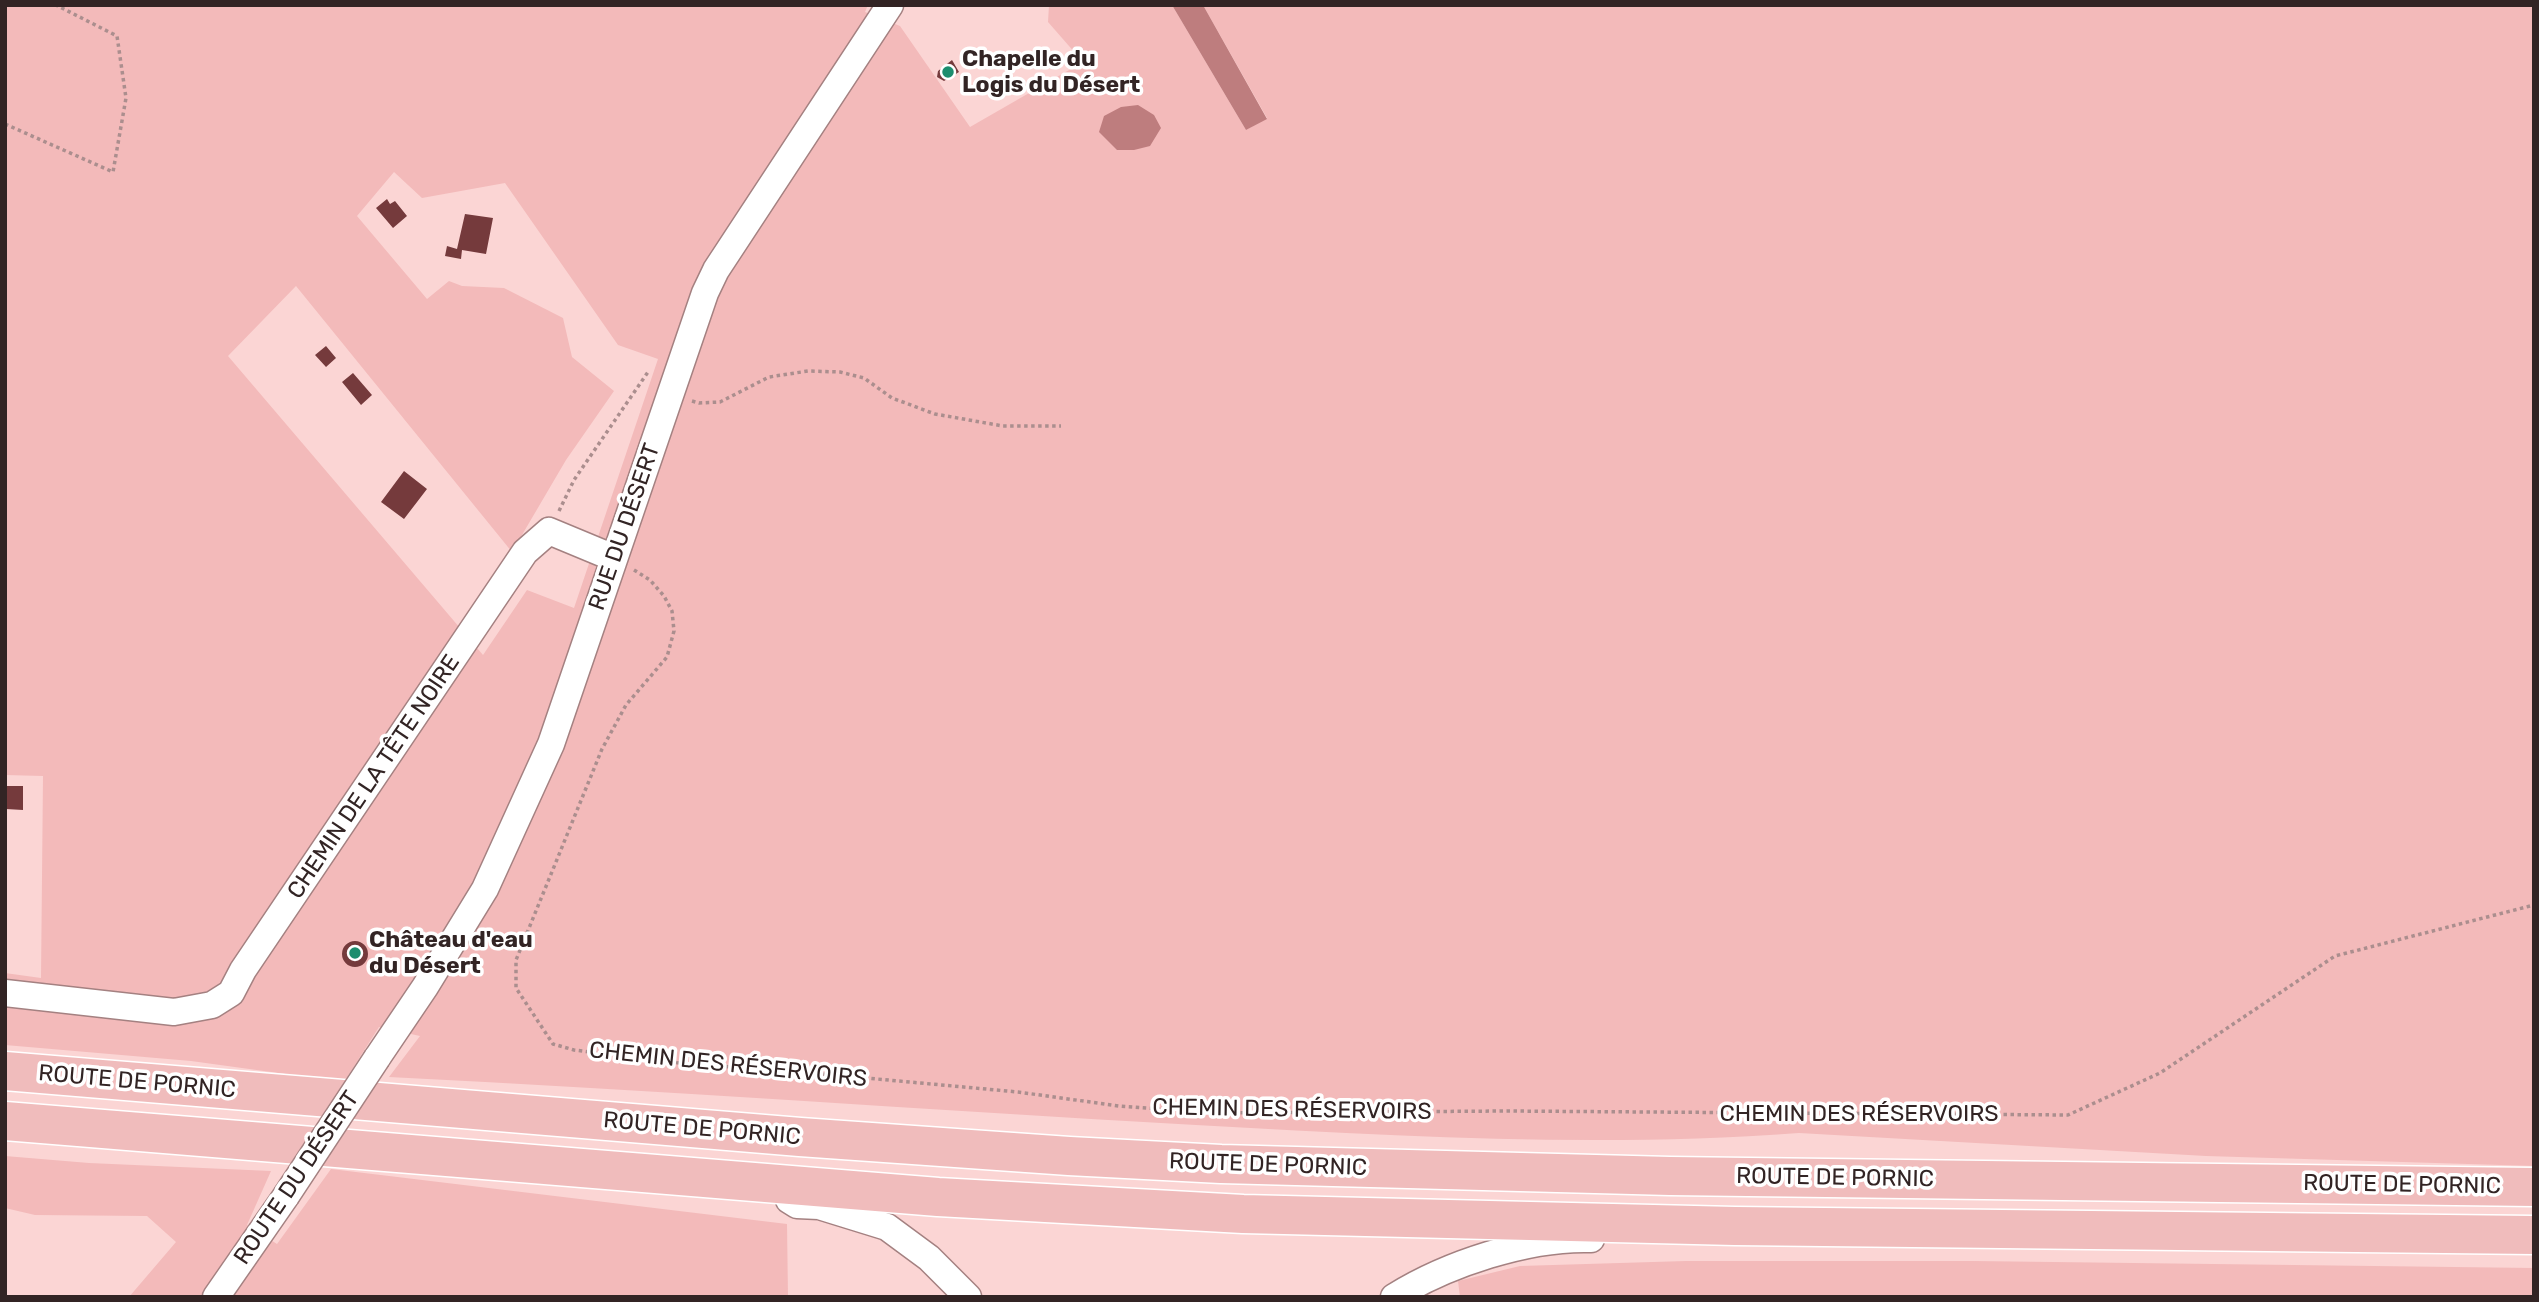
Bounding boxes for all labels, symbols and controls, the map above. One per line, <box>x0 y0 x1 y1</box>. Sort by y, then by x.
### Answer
place label: Chapelle du Logis du Désert <box>962 45 1140 99</box>
marker: Chapelle du Logis du Désert <box>940 64 956 80</box>
street label: RUE DU DÉSERT <box>584 440 666 614</box>
street label: CHEMIN DE LA TÊTE NOIRE <box>282 650 466 904</box>
place label: Château d'eau du Désert <box>369 926 533 980</box>
marker: Château d'eau du Désert <box>347 945 363 961</box>
street label: CHEMIN DES RÉSERVOIRS <box>588 1037 868 1093</box>
street label: ROUTE DE PORNIC <box>37 1060 237 1104</box>
street label: ROUTE DU DÉSERT <box>229 1086 365 1270</box>
street label: CHEMIN DES RÉSERVOIRS <box>1152 1094 1432 1126</box>
street label: CHEMIN DES RÉSERVOIRS <box>1719 1100 1999 1128</box>
street label: ROUTE DE PORNIC <box>602 1107 802 1151</box>
street label: ROUTE DE PORNIC <box>1169 1148 1367 1182</box>
street label: ROUTE DE PORNIC <box>1736 1162 1934 1194</box>
street label: ROUTE DE PORNIC <box>2303 1169 2501 1201</box>

